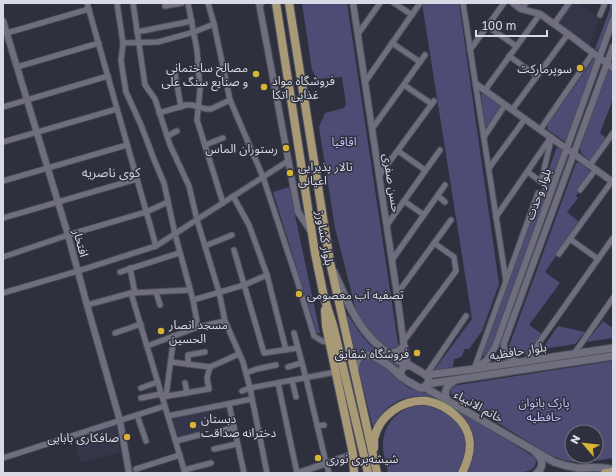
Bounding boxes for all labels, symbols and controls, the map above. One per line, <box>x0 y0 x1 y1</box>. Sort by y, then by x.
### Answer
scale bar <box>476 12 547 38</box>
text: 100 m <box>482 18 516 33</box>
place label: مصالح ساختمانی و صنایع سنگ علی <box>162 60 248 91</box>
place label: سوپرمارکت <box>517 61 572 77</box>
marker: سوپرمارکت <box>575 63 585 73</box>
marker: مصالح ساختمانی و صنایع سنگ علی <box>251 69 261 79</box>
place label: فروشگاه مواد غذایی اتکا <box>272 73 335 102</box>
marker: فروشگاه مواد غذایی اتکا <box>259 82 269 92</box>
park label: اقاقیا <box>331 134 357 149</box>
place label: رستوران الماس <box>205 141 278 156</box>
marker: رستوران الماس <box>281 143 291 153</box>
street label: حسن صفری <box>380 152 404 214</box>
place label: تالار پذیرایی اعیانی <box>298 159 353 188</box>
district label: کوی ناصریه <box>82 164 141 181</box>
street label: بلوار وحدت <box>522 166 554 222</box>
marker: تالار پذیرایی اعیانی <box>285 168 295 178</box>
street label: بلوار کشاورز <box>313 208 337 267</box>
street label: افتخار <box>70 226 92 259</box>
place label: تصفیه آب معصومی <box>307 287 404 302</box>
marker: تصفیه آب معصومی <box>294 289 304 299</box>
place label: مسجد انصار الحسین <box>168 317 228 346</box>
marker: مسجد انصار الحسین <box>156 326 166 336</box>
street label: بلوار حافظیه <box>488 339 548 363</box>
place label: فروشگاه شقایق <box>335 346 409 362</box>
marker: فروشگاه شقایق <box>412 348 422 358</box>
street label: خاتم الانبیاء <box>451 386 506 427</box>
park label: پارک بانوان حافظیه <box>518 395 570 424</box>
place label: دبستان دخترانه صداقت <box>201 411 276 440</box>
marker: دبستان دخترانه صداقت <box>188 420 198 430</box>
north arrow <box>564 424 604 464</box>
place label: صافکاری بابایی <box>47 430 119 445</box>
marker: صافکاری بابایی <box>122 432 132 442</box>
text: N <box>567 432 582 446</box>
place label: شیشه‌بری نوری <box>326 451 398 466</box>
marker: شیشه‌بری نوری <box>313 453 323 463</box>

